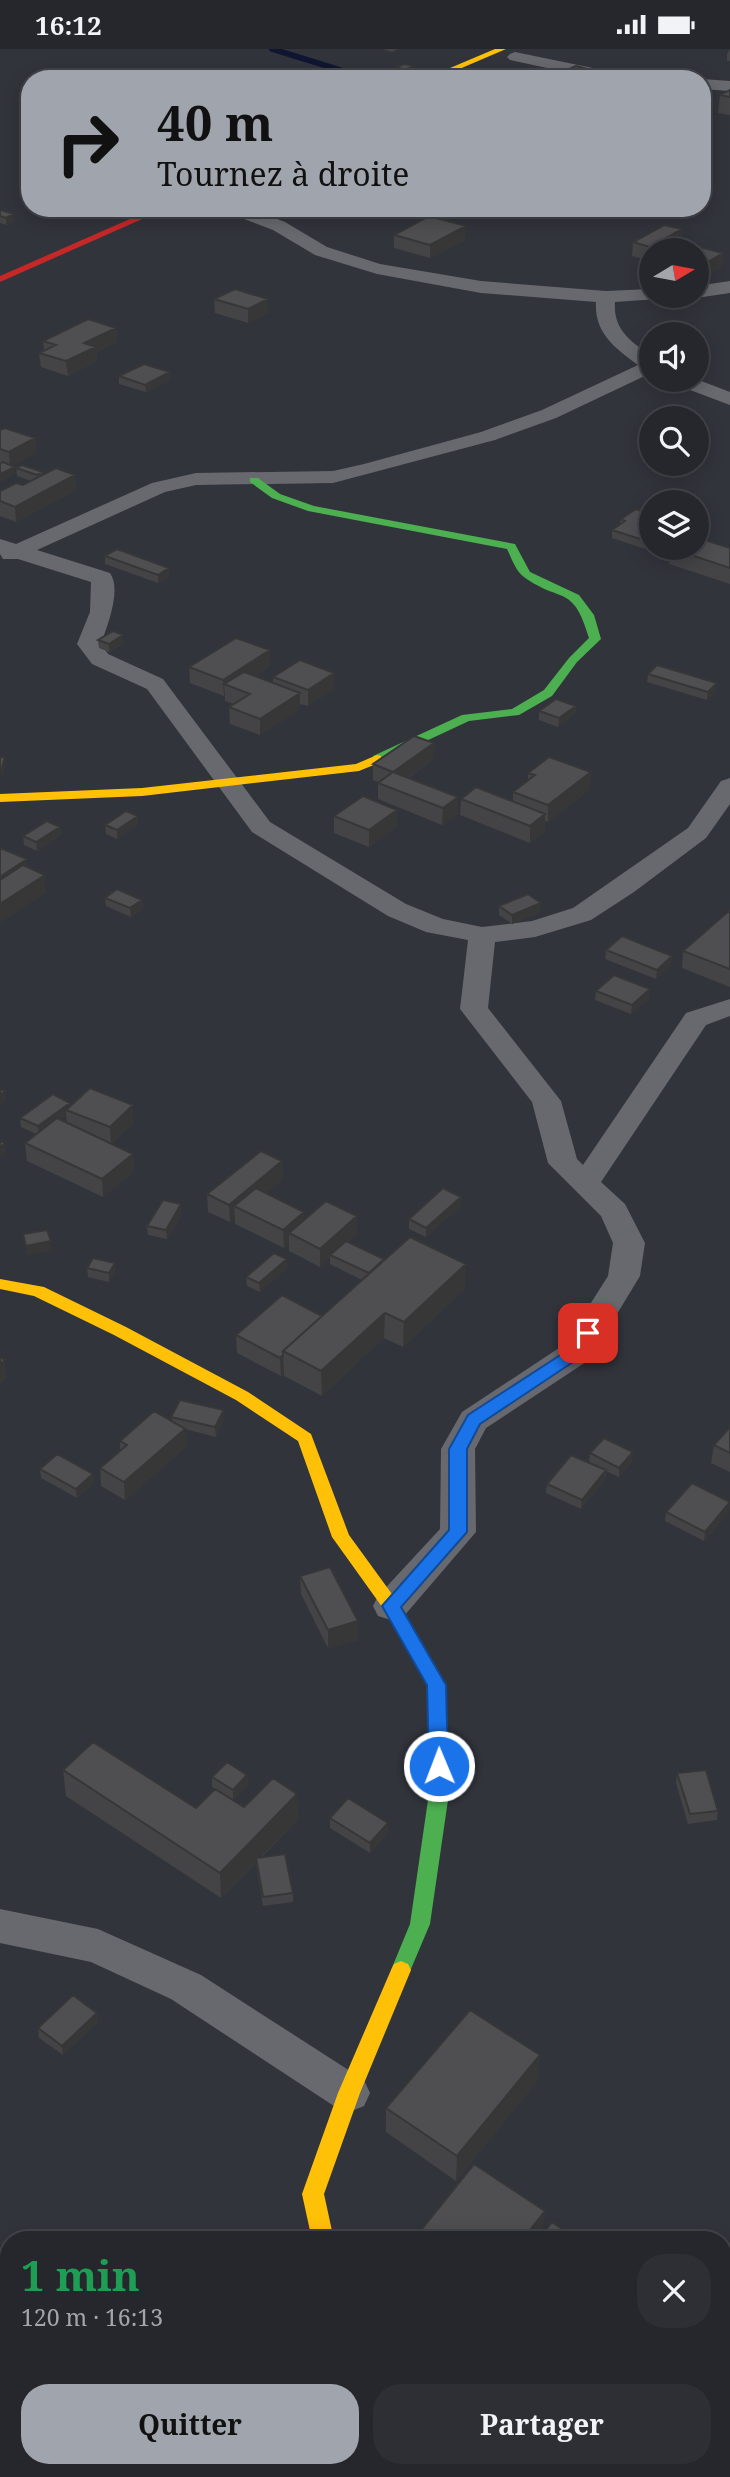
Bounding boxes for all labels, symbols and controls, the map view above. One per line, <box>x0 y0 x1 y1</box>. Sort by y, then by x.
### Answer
text: 16:12 <box>35 7 102 43</box>
text: 40 m <box>157 89 273 155</box>
icon: right <box>42 98 133 189</box>
text: Tournez à droite <box>157 152 409 195</box>
north arrow <box>639 238 709 308</box>
map controls <box>639 238 709 560</box>
button: sound <box>639 322 709 392</box>
button: search <box>639 406 709 476</box>
button: layers <box>639 490 709 560</box>
pin <box>558 1303 618 1363</box>
icon: arrive <box>569 1314 607 1352</box>
position arrow <box>402 1729 476 1803</box>
text: 1 min <box>21 2246 140 2303</box>
button: close <box>637 2254 711 2328</box>
text: 120 m · 16:13 <box>21 2301 163 2333</box>
button: Quitter <box>21 2384 359 2464</box>
button: Partager <box>373 2384 711 2464</box>

